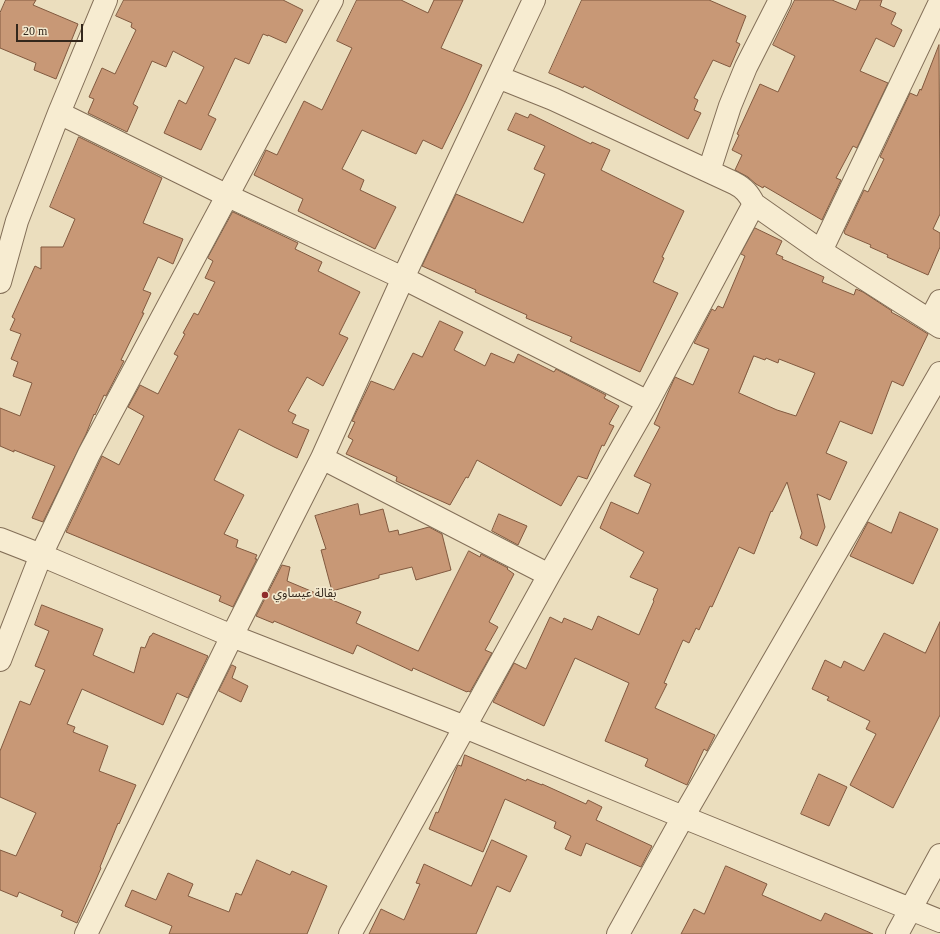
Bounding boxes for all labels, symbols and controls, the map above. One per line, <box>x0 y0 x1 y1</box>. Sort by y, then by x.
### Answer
scale bar <box>18 16 85 42</box>
text: 20 m <box>23 24 47 38</box>
place label: بقالة عيساوي <box>273 588 336 602</box>
marker: بقالة عيساوي <box>260 590 270 600</box>

